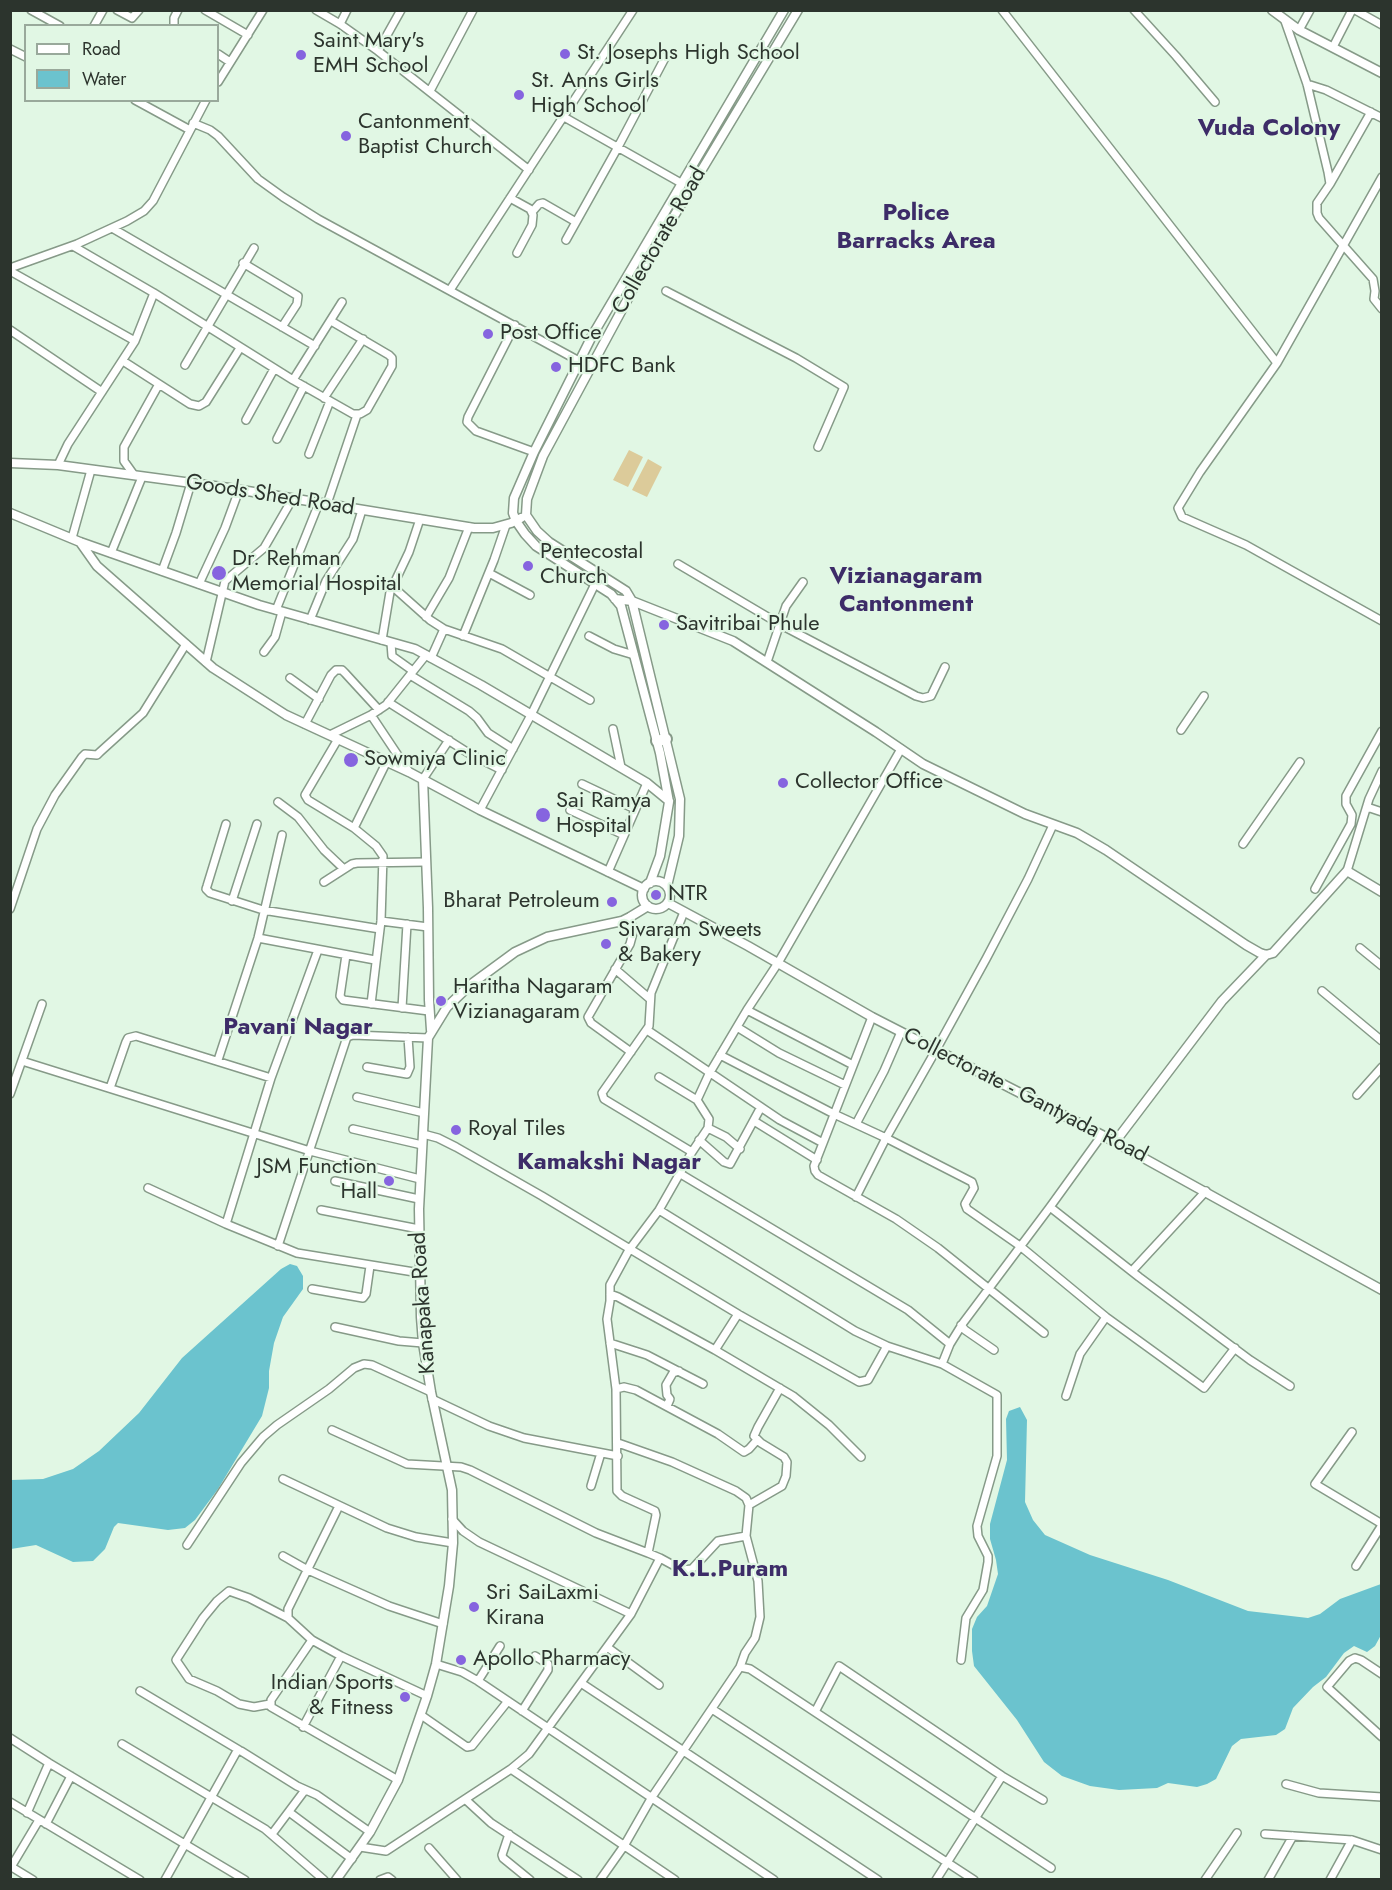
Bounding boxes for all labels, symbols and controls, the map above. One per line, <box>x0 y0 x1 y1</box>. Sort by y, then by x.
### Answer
legend <box>24 24 219 102</box>
place label: Saint Mary's EMH School <box>313 29 428 80</box>
text: Road <box>82 36 121 62</box>
place label: St. Josephs High School <box>577 41 800 67</box>
marker: St. Josephs High School <box>558 47 572 61</box>
marker: Saint Mary's EMH School <box>294 48 308 62</box>
text: Water <box>82 66 126 92</box>
place label: St. Anns Girls High School <box>531 69 659 120</box>
marker: St. Anns Girls High School <box>512 88 526 102</box>
place label: Cantonment Baptist Church <box>358 110 493 162</box>
district label: Vuda Colony <box>1198 115 1340 143</box>
marker: Cantonment Baptist Church <box>339 129 353 143</box>
street label: Collectorate Road <box>607 163 713 319</box>
district label: Police Barracks Area <box>836 200 996 256</box>
place label: Post Office <box>500 321 602 347</box>
marker: Post Office <box>481 327 495 341</box>
place label: HDFC Bank <box>568 354 675 380</box>
marker: HDFC Bank <box>549 360 563 374</box>
street label: Goods Shed Road <box>184 470 356 522</box>
place label: Pentecostal Church <box>540 540 643 592</box>
place label: Dr. Rehman Memorial Hospital <box>232 547 402 598</box>
marker: Pentecostal Church <box>521 559 535 573</box>
district label: Vizianagaram Cantonment <box>829 563 983 619</box>
marker: Dr. Rehman Memorial Hospital <box>210 564 228 582</box>
place label: Savitribai Phule <box>676 612 819 638</box>
marker: Savitribai Phule <box>657 618 671 632</box>
place label: Sowmiya Clinic <box>364 747 506 773</box>
marker: Sowmiya Clinic <box>342 751 360 769</box>
place label: Collector Office <box>795 770 943 796</box>
marker: Collector Office <box>776 776 790 790</box>
place label: Sai Ramya Hospital <box>556 789 651 840</box>
marker: Sai Ramya Hospital <box>534 806 552 824</box>
place label: NTR <box>668 882 708 908</box>
marker: NTR <box>649 888 663 902</box>
place label: Bharat Petroleum <box>443 889 600 915</box>
marker: Bharat Petroleum <box>605 895 619 909</box>
place label: Sivaram Sweets & Bakery <box>618 918 761 969</box>
marker: Sivaram Sweets & Bakery <box>599 937 613 951</box>
place label: Haritha Nagaram Vizianagaram <box>453 975 613 1026</box>
marker: Haritha Nagaram Vizianagaram <box>434 994 448 1008</box>
district label: Pavani Nagar <box>223 1014 373 1042</box>
street label: Collectorate - Gantyada Road <box>898 1023 1152 1169</box>
place label: Royal Tiles <box>468 1117 565 1143</box>
marker: Royal Tiles <box>449 1123 463 1137</box>
district label: Kamakshi Nagar <box>517 1149 701 1177</box>
place label: JSM Function Hall <box>257 1155 377 1206</box>
marker: JSM Function Hall <box>382 1174 396 1188</box>
street label: Kanapaka Road <box>406 1231 442 1375</box>
district label: K.L.Puram <box>672 1556 788 1584</box>
place label: Sri SaiLaxmi Kirana <box>486 1581 599 1633</box>
marker: Sri SaiLaxmi Kirana <box>467 1600 481 1614</box>
place label: Apollo Pharmacy <box>473 1647 630 1673</box>
marker: Apollo Pharmacy <box>454 1653 468 1667</box>
place label: Indian Sports & Fitness <box>271 1671 393 1723</box>
marker: Indian Sports & Fitness <box>398 1690 412 1704</box>

